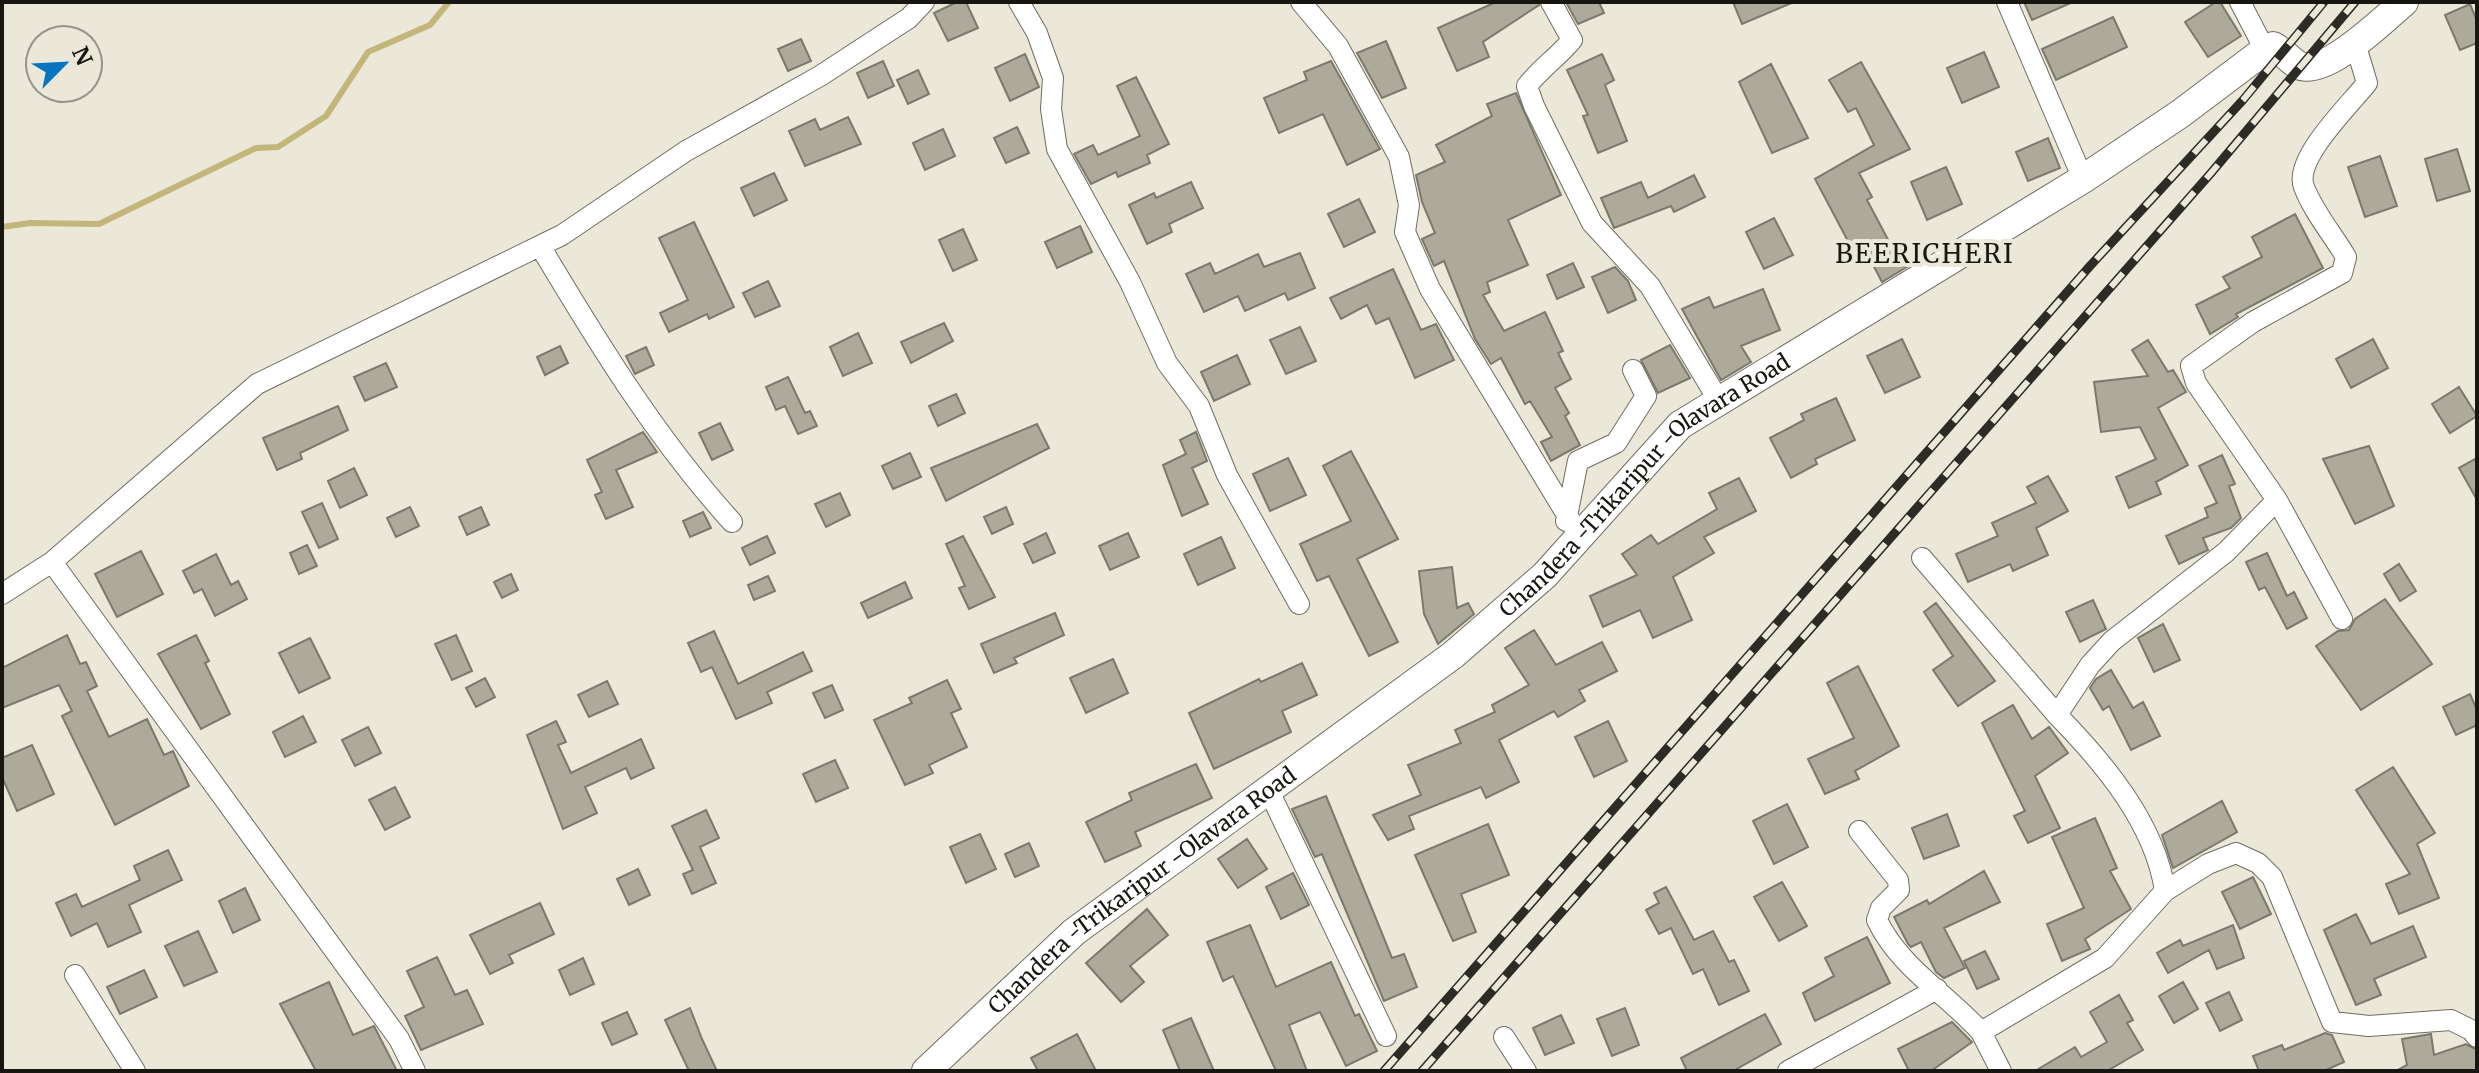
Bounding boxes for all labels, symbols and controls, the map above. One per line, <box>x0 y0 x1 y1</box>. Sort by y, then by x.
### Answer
north arrow <box>24 24 104 104</box>
text: N <box>66 42 99 70</box>
district label: BEERICHERI <box>1835 237 2015 270</box>
street label: Chandera -Trikaripur -Olavara Road <box>1493 347 1795 623</box>
street label: Chandera -Trikaripur -Olavara Road <box>982 761 1301 1020</box>

